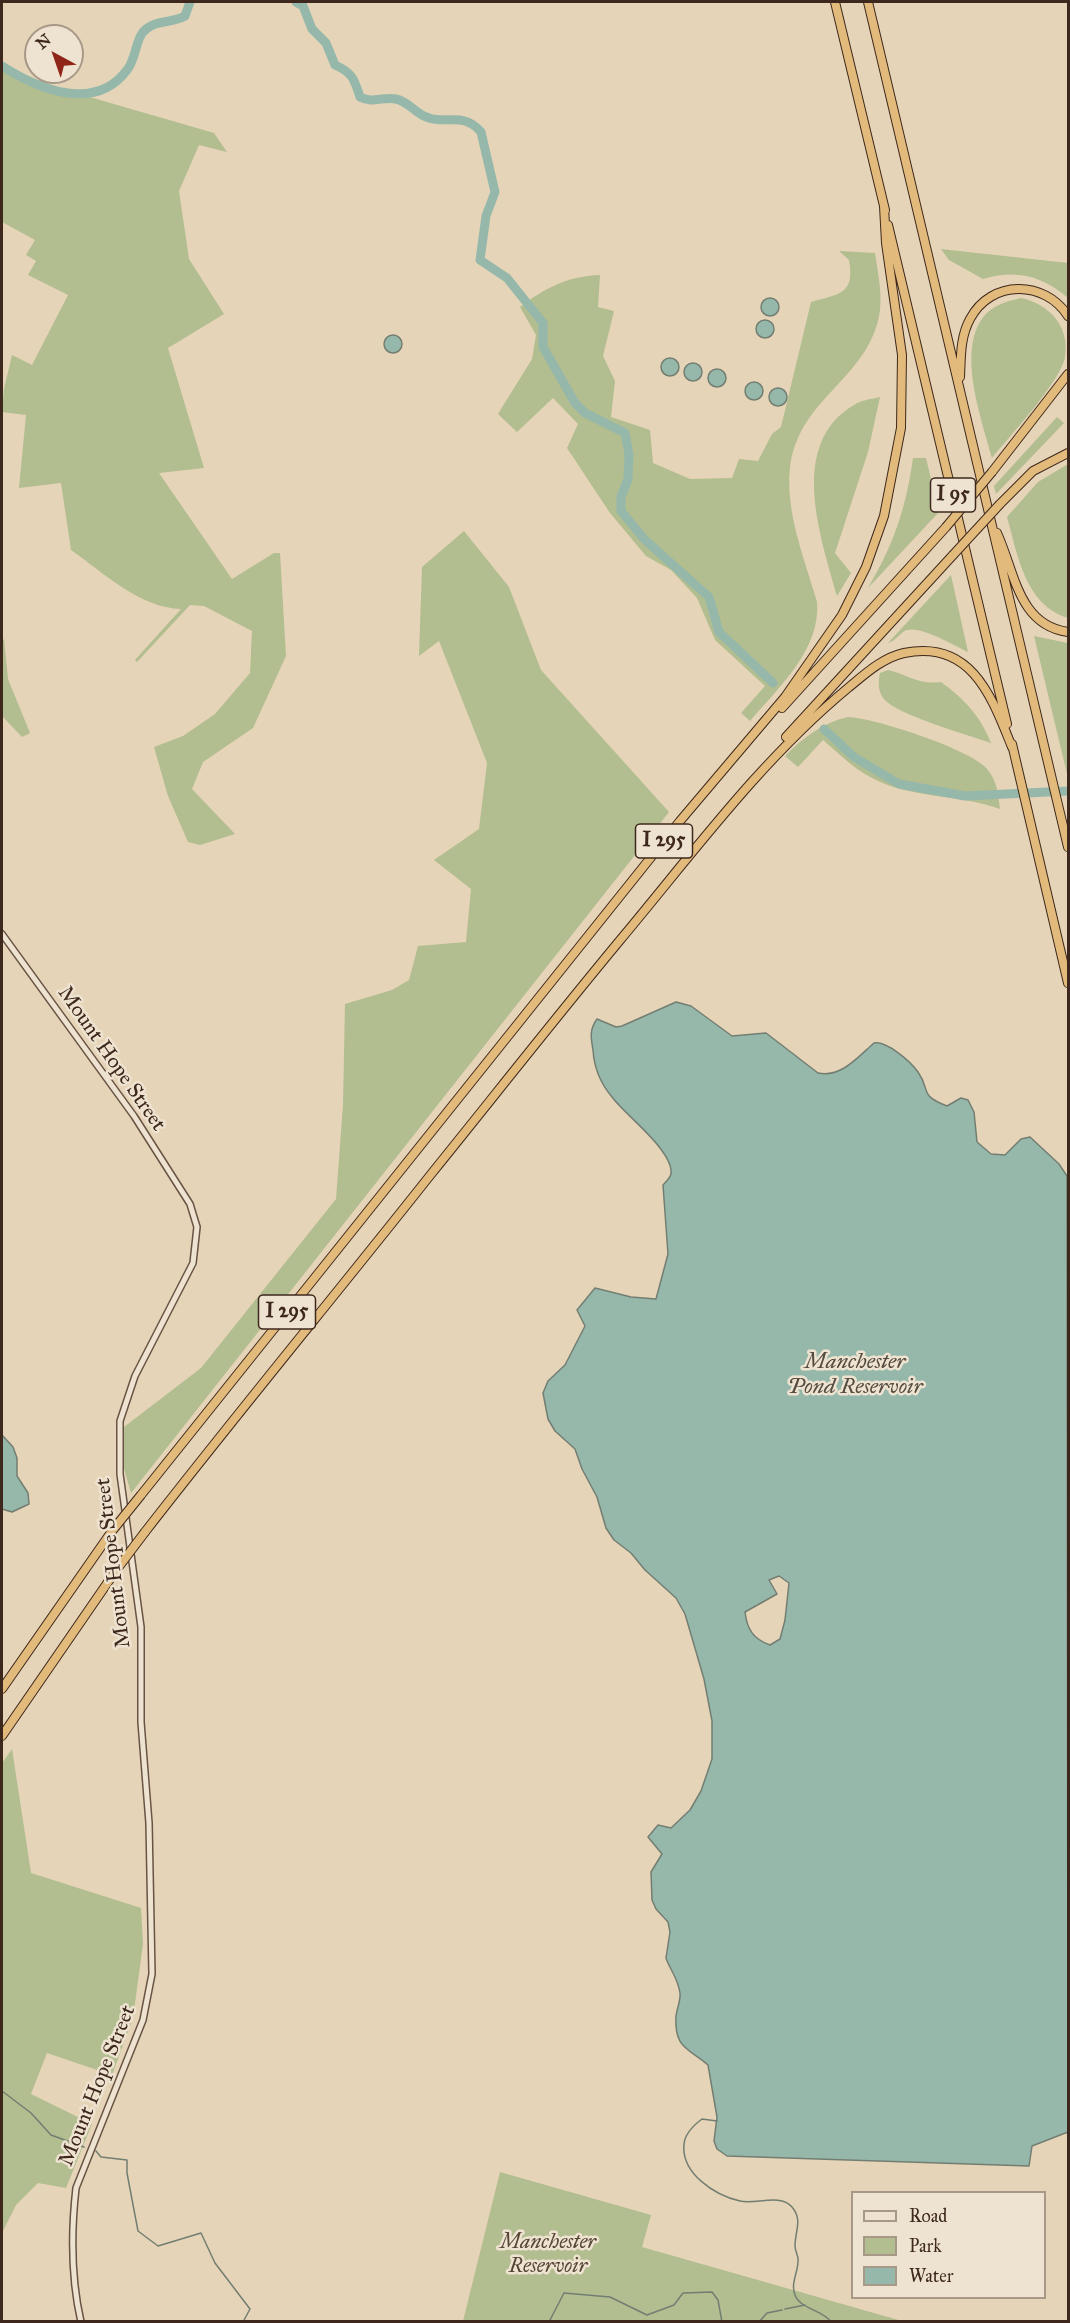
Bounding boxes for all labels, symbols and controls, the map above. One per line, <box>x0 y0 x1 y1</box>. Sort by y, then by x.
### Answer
north arrow <box>24 24 84 84</box>
text: N <box>32 30 55 53</box>
road number: I 95 <box>930 478 976 512</box>
road number: I 295 <box>636 824 692 858</box>
street label: Mount Hope Street <box>52 982 170 1136</box>
road number: I 295 <box>258 1295 316 1329</box>
water label: Manchester Pond Reservoir <box>787 1350 923 1402</box>
street label: Mount Hope Street <box>91 1477 137 1649</box>
street label: Mount Hope Street <box>54 2002 142 2170</box>
legend <box>851 2191 1046 2299</box>
text: Road <box>909 2205 947 2227</box>
park label: Manchester Reservoir <box>500 2230 596 2280</box>
text: Park <box>909 2235 942 2257</box>
text: Water <box>909 2265 953 2287</box>

